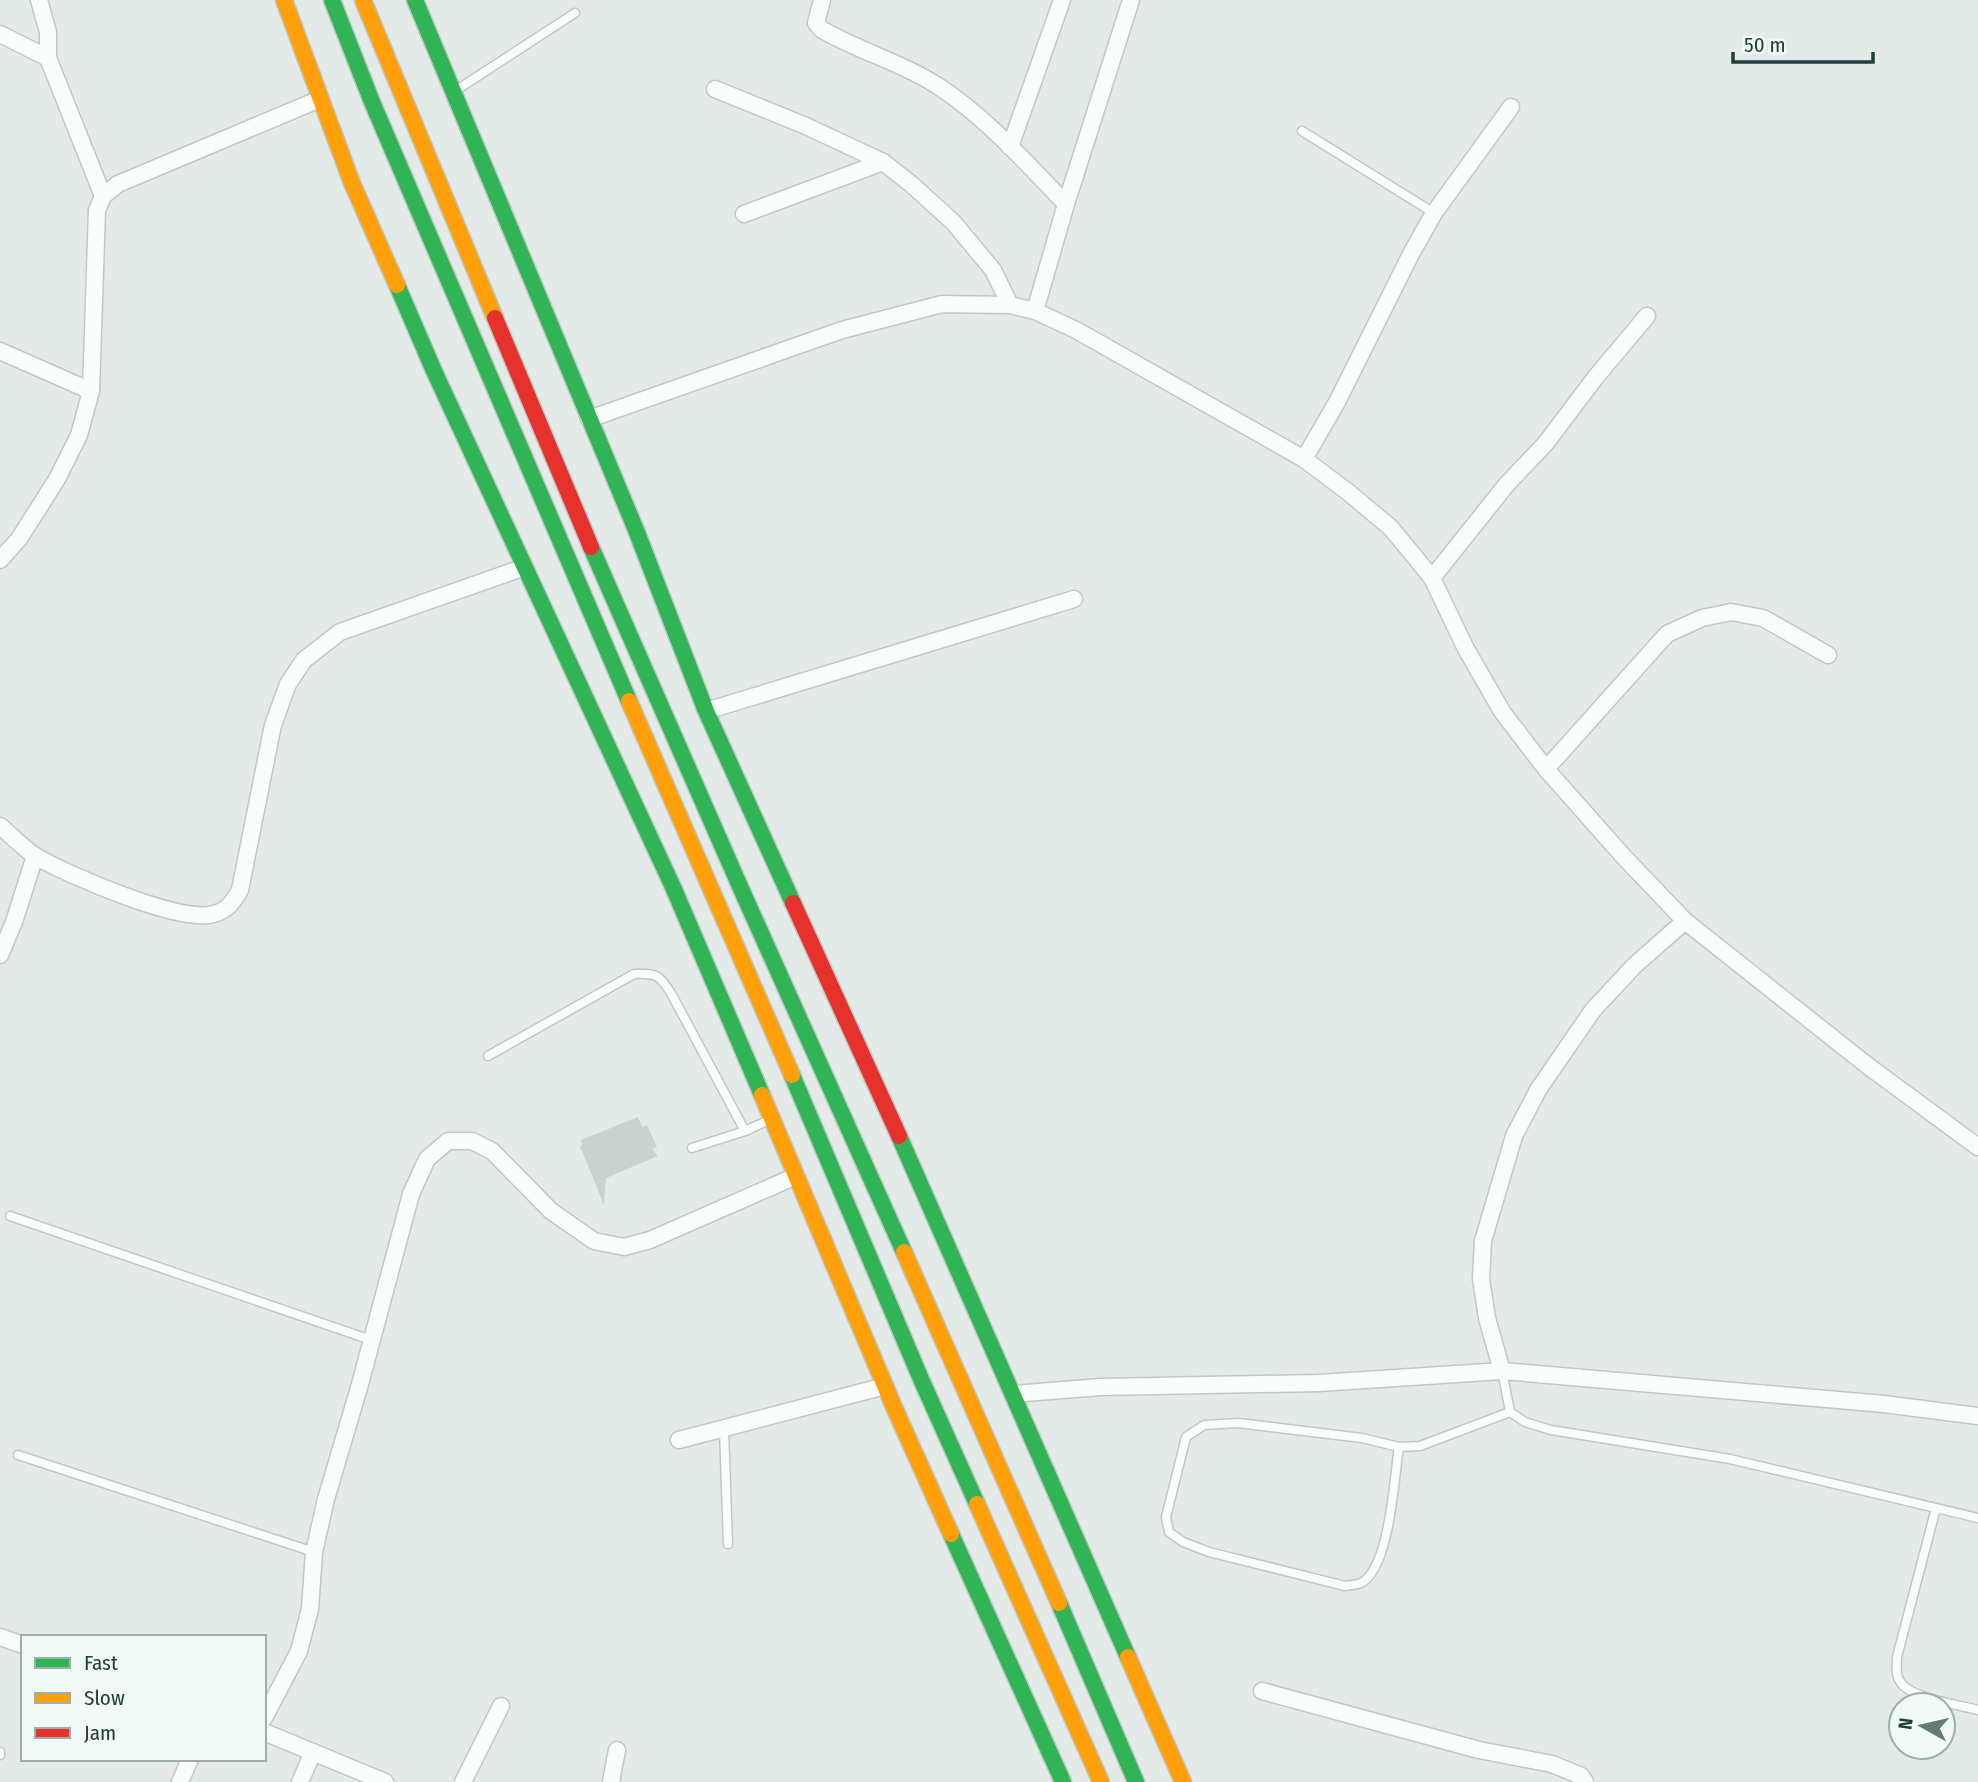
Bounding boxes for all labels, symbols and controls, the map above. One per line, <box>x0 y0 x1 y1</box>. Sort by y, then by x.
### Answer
scale bar <box>1733 21 1873 65</box>
text: 50 m <box>1744 32 1786 58</box>
legend <box>21 1635 266 1761</box>
text: Fast <box>84 1650 118 1676</box>
text: Slow <box>84 1685 125 1711</box>
north arrow <box>1887 1691 1957 1761</box>
text: N <box>1893 1716 1918 1731</box>
text: Jam <box>84 1720 116 1746</box>

